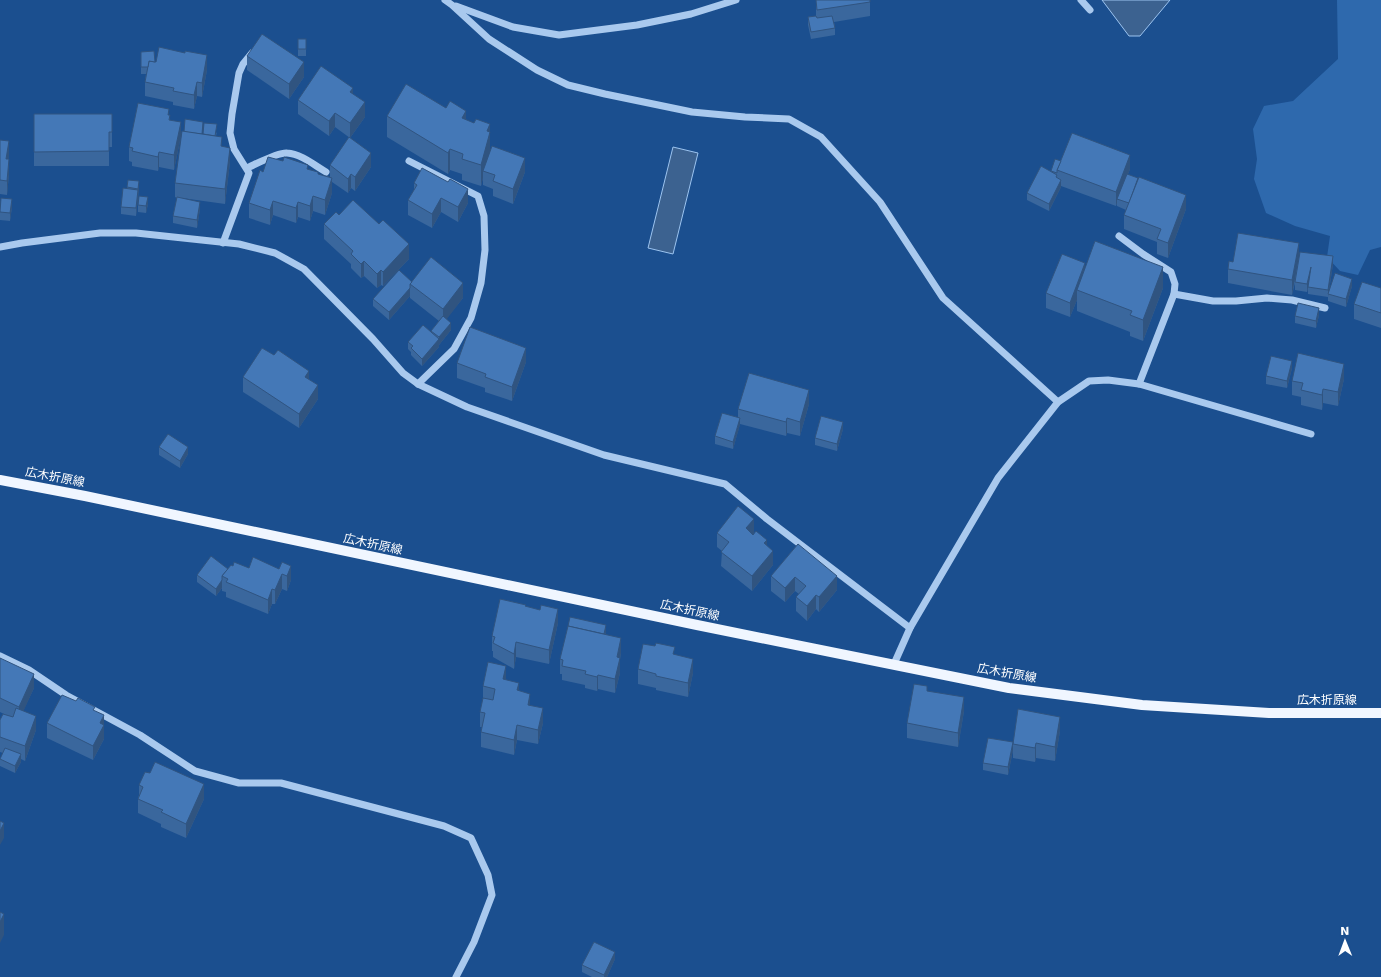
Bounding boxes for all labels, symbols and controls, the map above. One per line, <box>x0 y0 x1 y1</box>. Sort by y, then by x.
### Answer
street label: 広木折原線 <box>24 464 86 490</box>
street label: 広木折原線 <box>342 531 404 557</box>
street label: 広木折原線 <box>659 597 721 623</box>
street label: 広木折原線 <box>976 661 1038 685</box>
street label: 広木折原線 <box>1297 693 1357 707</box>
north arrow <box>1325 921 1365 961</box>
text: N <box>1340 925 1350 938</box>

